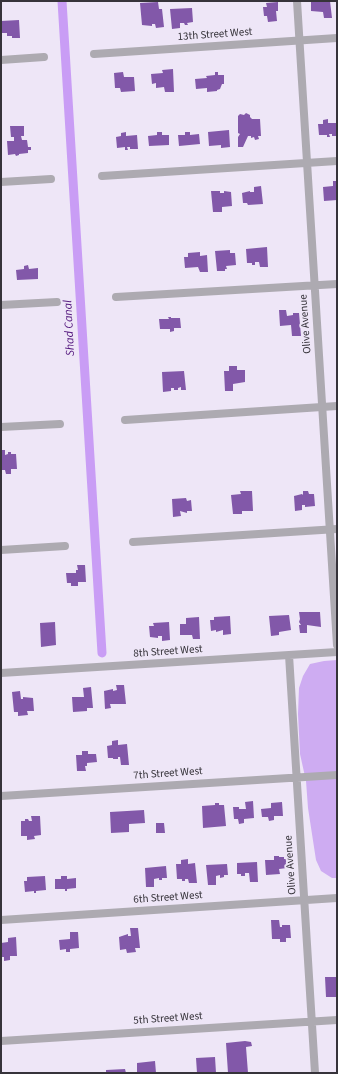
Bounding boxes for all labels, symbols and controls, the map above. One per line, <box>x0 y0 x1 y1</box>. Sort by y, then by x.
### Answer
street label: 13th Street West <box>177 26 253 44</box>
street label: Olive Avenue <box>297 294 315 354</box>
water label: Shad Canal <box>61 299 79 357</box>
street label: 8th Street West <box>133 643 203 661</box>
street label: 7th Street West <box>133 765 203 783</box>
street label: Olive Avenue <box>282 835 300 895</box>
street label: 6th Street West <box>133 889 203 907</box>
street label: 5th Street West <box>133 1010 203 1028</box>

